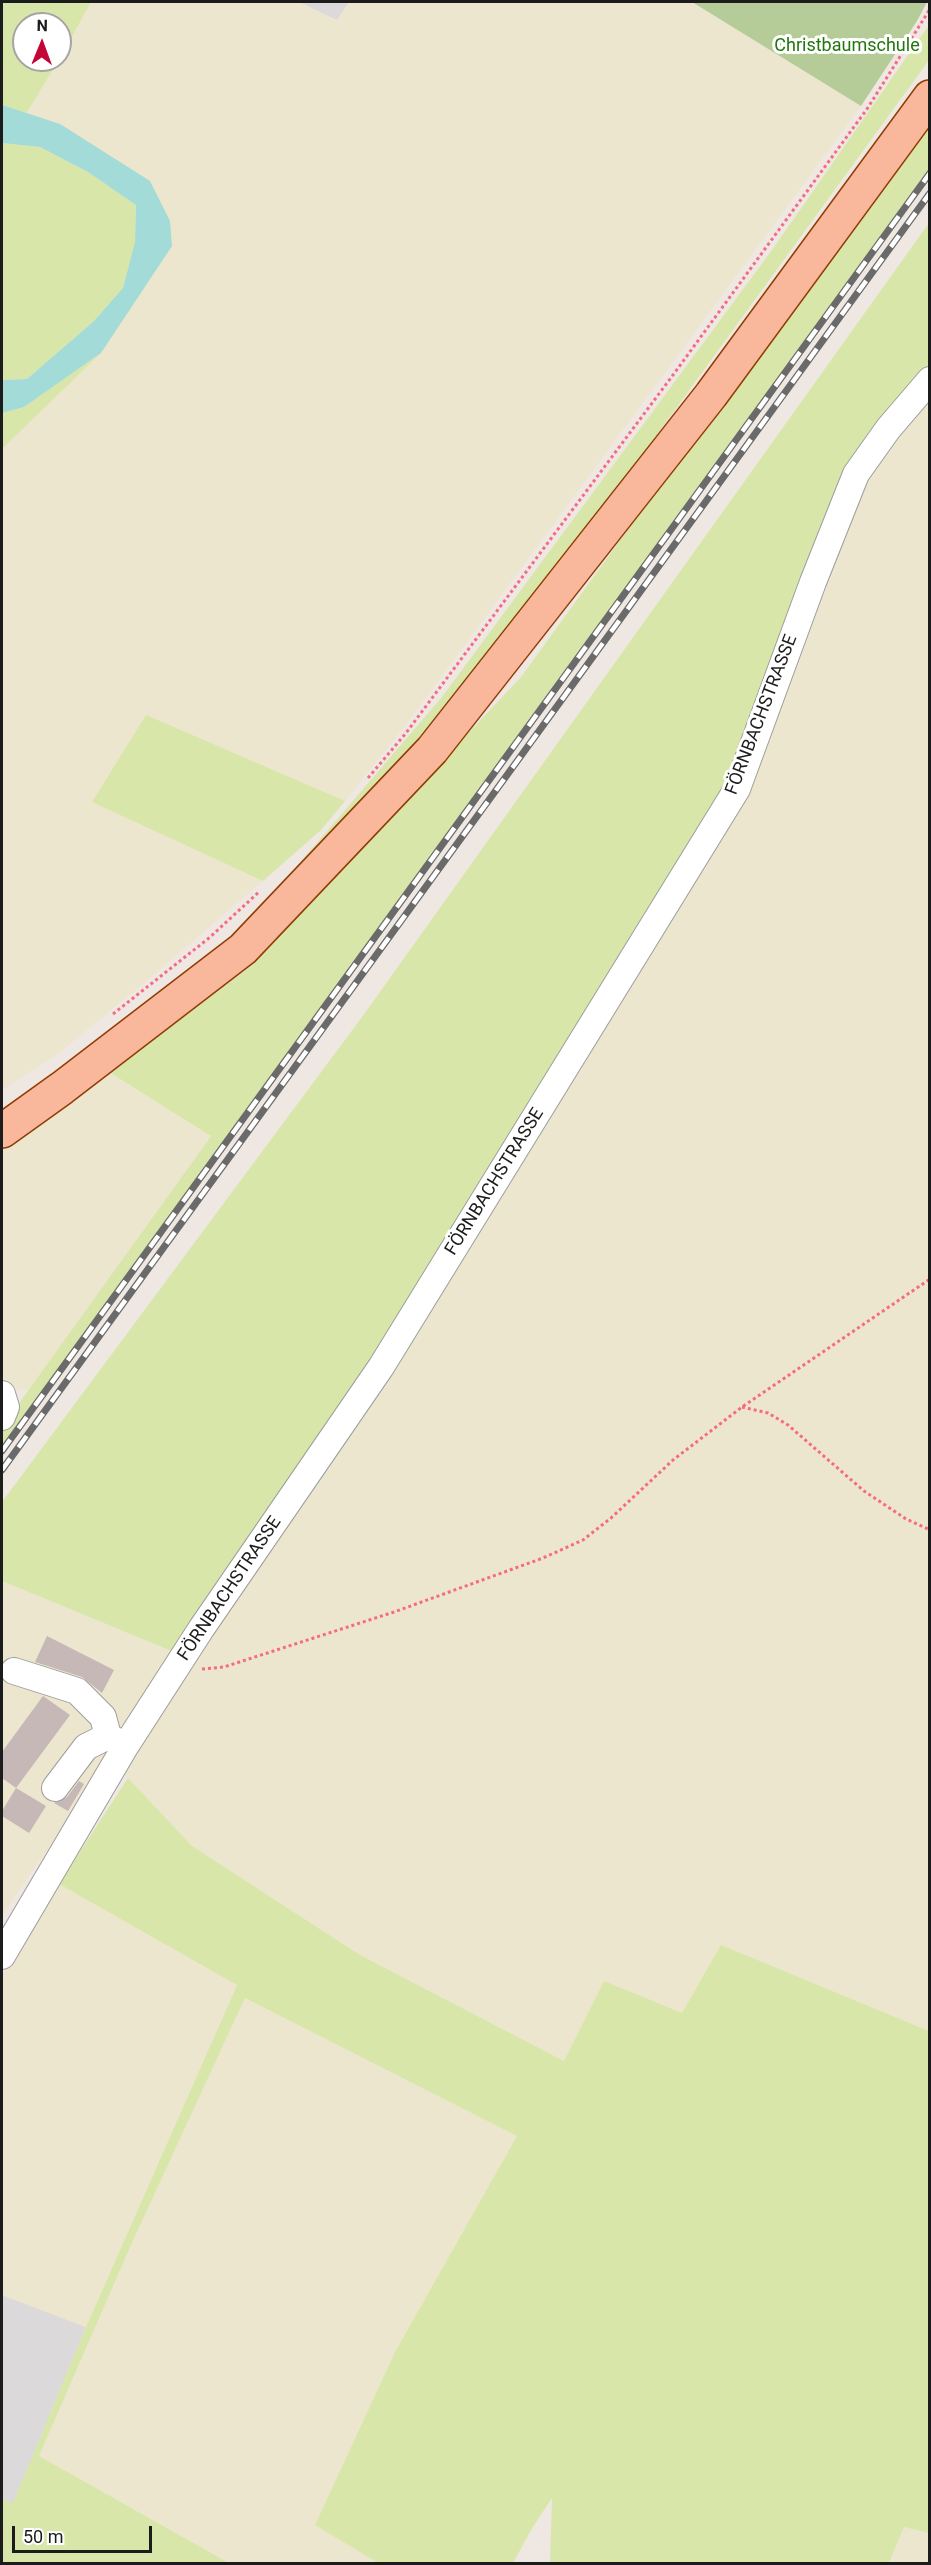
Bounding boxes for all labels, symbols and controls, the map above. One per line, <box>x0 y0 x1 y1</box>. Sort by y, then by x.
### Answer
north arrow <box>12 12 72 72</box>
text: N <box>36 16 48 35</box>
park label: Christbaumschule <box>774 35 920 57</box>
street label: FÖRNBACHSTRASSE <box>722 632 802 798</box>
street label: FÖRNBACHSTRASSE <box>441 1104 549 1260</box>
street label: FÖRNBACHSTRASSE <box>174 1513 286 1665</box>
scale bar <box>15 2514 154 2552</box>
text: 50 m <box>23 2526 63 2547</box>

